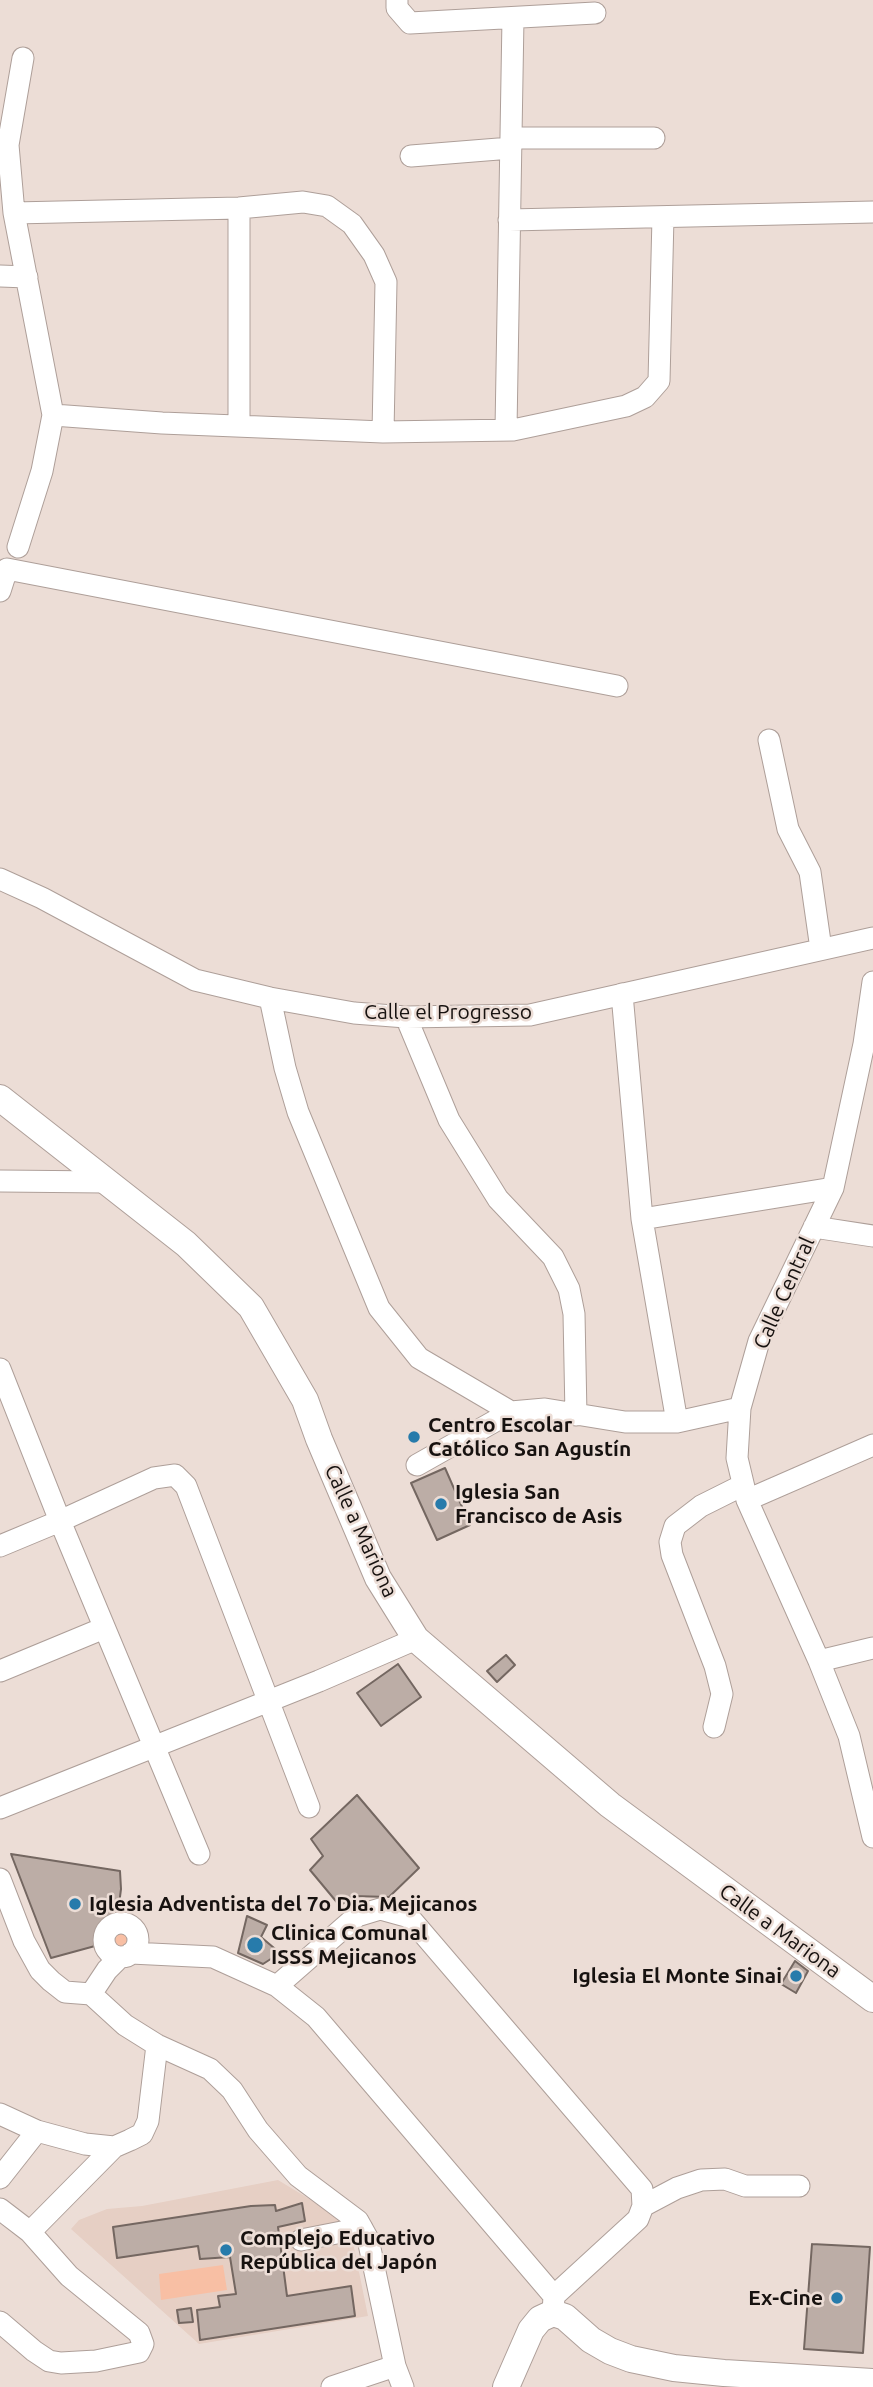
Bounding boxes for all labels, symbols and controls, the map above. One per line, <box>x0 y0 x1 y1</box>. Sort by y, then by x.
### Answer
street label: Calle el Progresso <box>364 999 532 1025</box>
street label: Calle Central <box>748 1233 820 1353</box>
place label: Centro Escolar Católico San Agustín <box>428 1412 631 1462</box>
marker: Centro Escolar Católico San Agustín <box>406 1429 422 1445</box>
street label: Calle a Mariona <box>319 1460 403 1602</box>
place label: Iglesia San Francisco de Asis <box>455 1479 622 1529</box>
marker: Iglesia San Francisco de Asis <box>433 1496 449 1512</box>
street label: Calle a Mariona <box>714 1879 846 1983</box>
place label: Iglesia Adventista del 7o Dia. Mejicanos <box>89 1891 478 1917</box>
marker: Iglesia Adventista del 7o Dia. Mejicanos <box>67 1896 83 1912</box>
place label: Clinica Comunal ISSS Mejicanos <box>271 1920 427 1970</box>
marker: Clinica Comunal ISSS Mejicanos <box>245 1935 265 1955</box>
place label: Iglesia El Monte Sinai <box>572 1963 782 1989</box>
marker: Iglesia El Monte Sinai <box>788 1968 804 1984</box>
place label: Complejo Educativo República del Japón <box>240 2225 437 2275</box>
marker: Complejo Educativo República del Japón <box>218 2242 234 2258</box>
place label: Ex-Cine <box>748 2285 823 2311</box>
marker: Ex-Cine <box>829 2290 845 2306</box>

